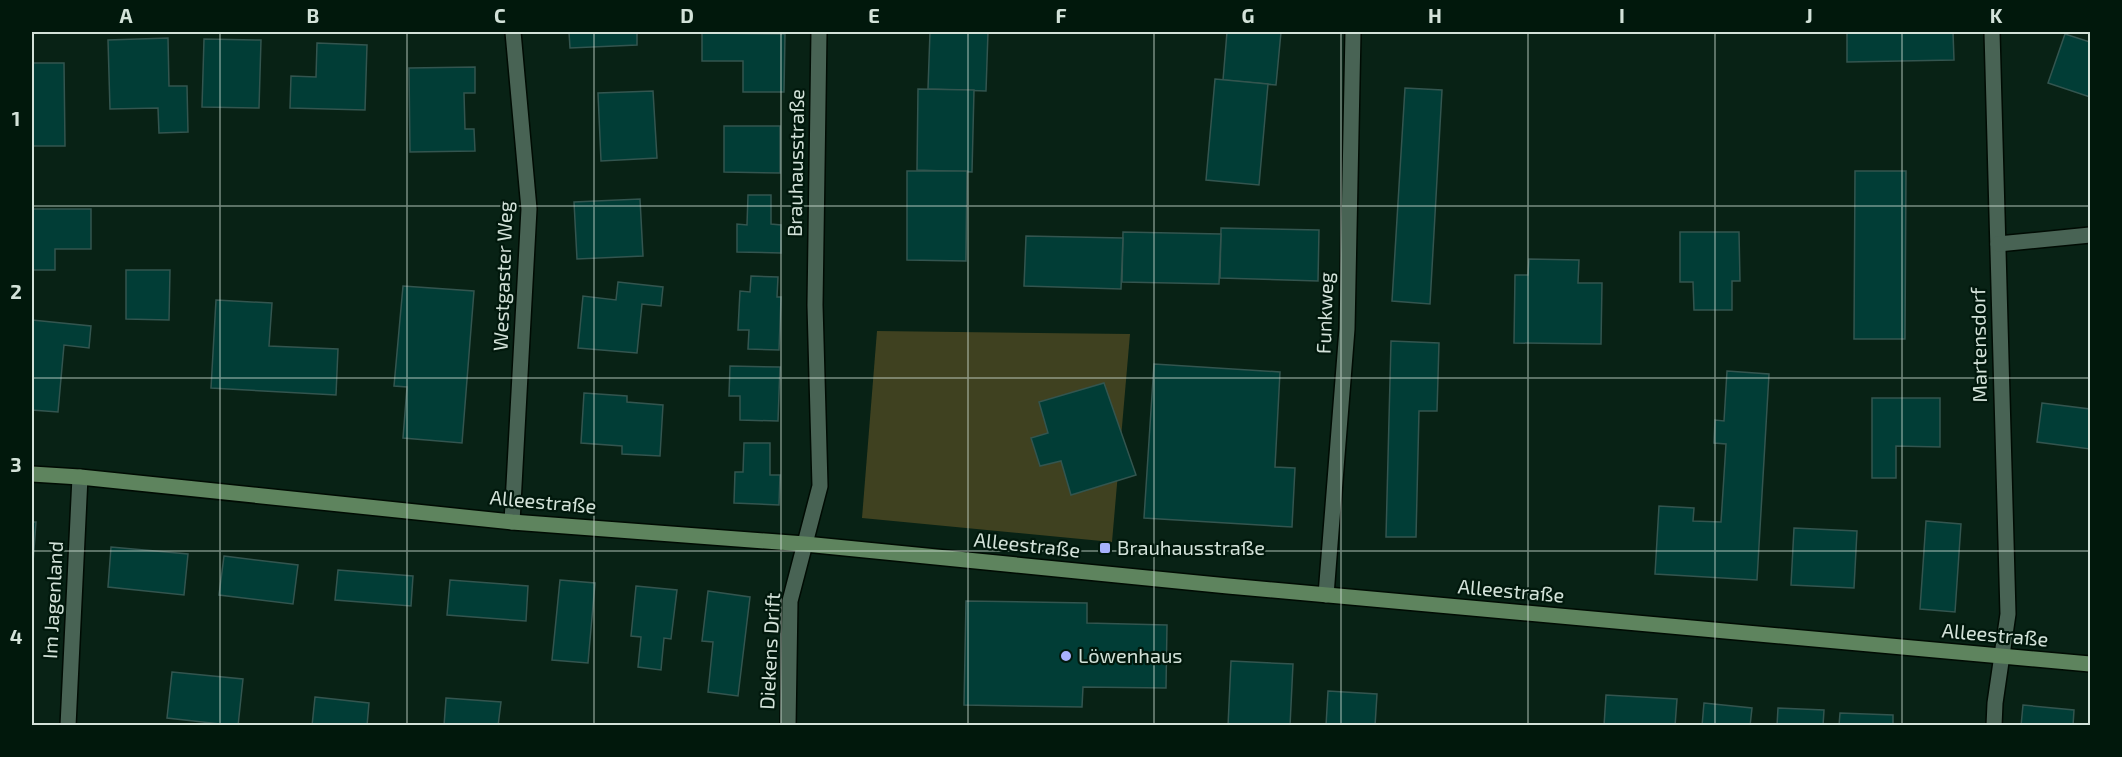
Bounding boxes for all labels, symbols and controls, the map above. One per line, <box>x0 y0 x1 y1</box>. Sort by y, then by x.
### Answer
text: A <box>119 3 133 27</box>
text: B <box>307 3 319 27</box>
text: C <box>494 3 506 27</box>
text: D <box>680 3 694 27</box>
text: E <box>868 3 880 27</box>
text: F <box>1055 3 1067 27</box>
text: G <box>1242 3 1254 27</box>
text: H <box>1428 3 1442 27</box>
text: I <box>1619 3 1625 27</box>
text: J <box>1805 3 1813 27</box>
text: K <box>1990 3 2003 27</box>
street label: Brauhausstraße <box>782 89 808 237</box>
text: 1 <box>12 106 20 130</box>
street label: Westgaster Weg <box>487 201 517 351</box>
street label: Funkweg <box>1311 272 1337 354</box>
text: 2 <box>10 279 22 303</box>
street label: Martensdorf <box>1965 287 1991 403</box>
text: 3 <box>10 452 22 476</box>
street label: Alleestraße <box>489 484 597 518</box>
street label: Alleestraße <box>973 526 1081 562</box>
place label: Brauhausstraße <box>1117 535 1265 559</box>
street label: Im Jagenland <box>37 540 67 660</box>
marker: Brauhausstraße <box>1098 541 1112 555</box>
street label: Alleestraße <box>1457 573 1565 607</box>
street label: Diekens Drift <box>754 591 784 710</box>
street label: Alleestraße <box>1941 617 2049 651</box>
text: 4 <box>10 624 23 648</box>
place label: Löwenhaus <box>1078 643 1182 667</box>
marker: Löwenhaus <box>1059 649 1073 663</box>

